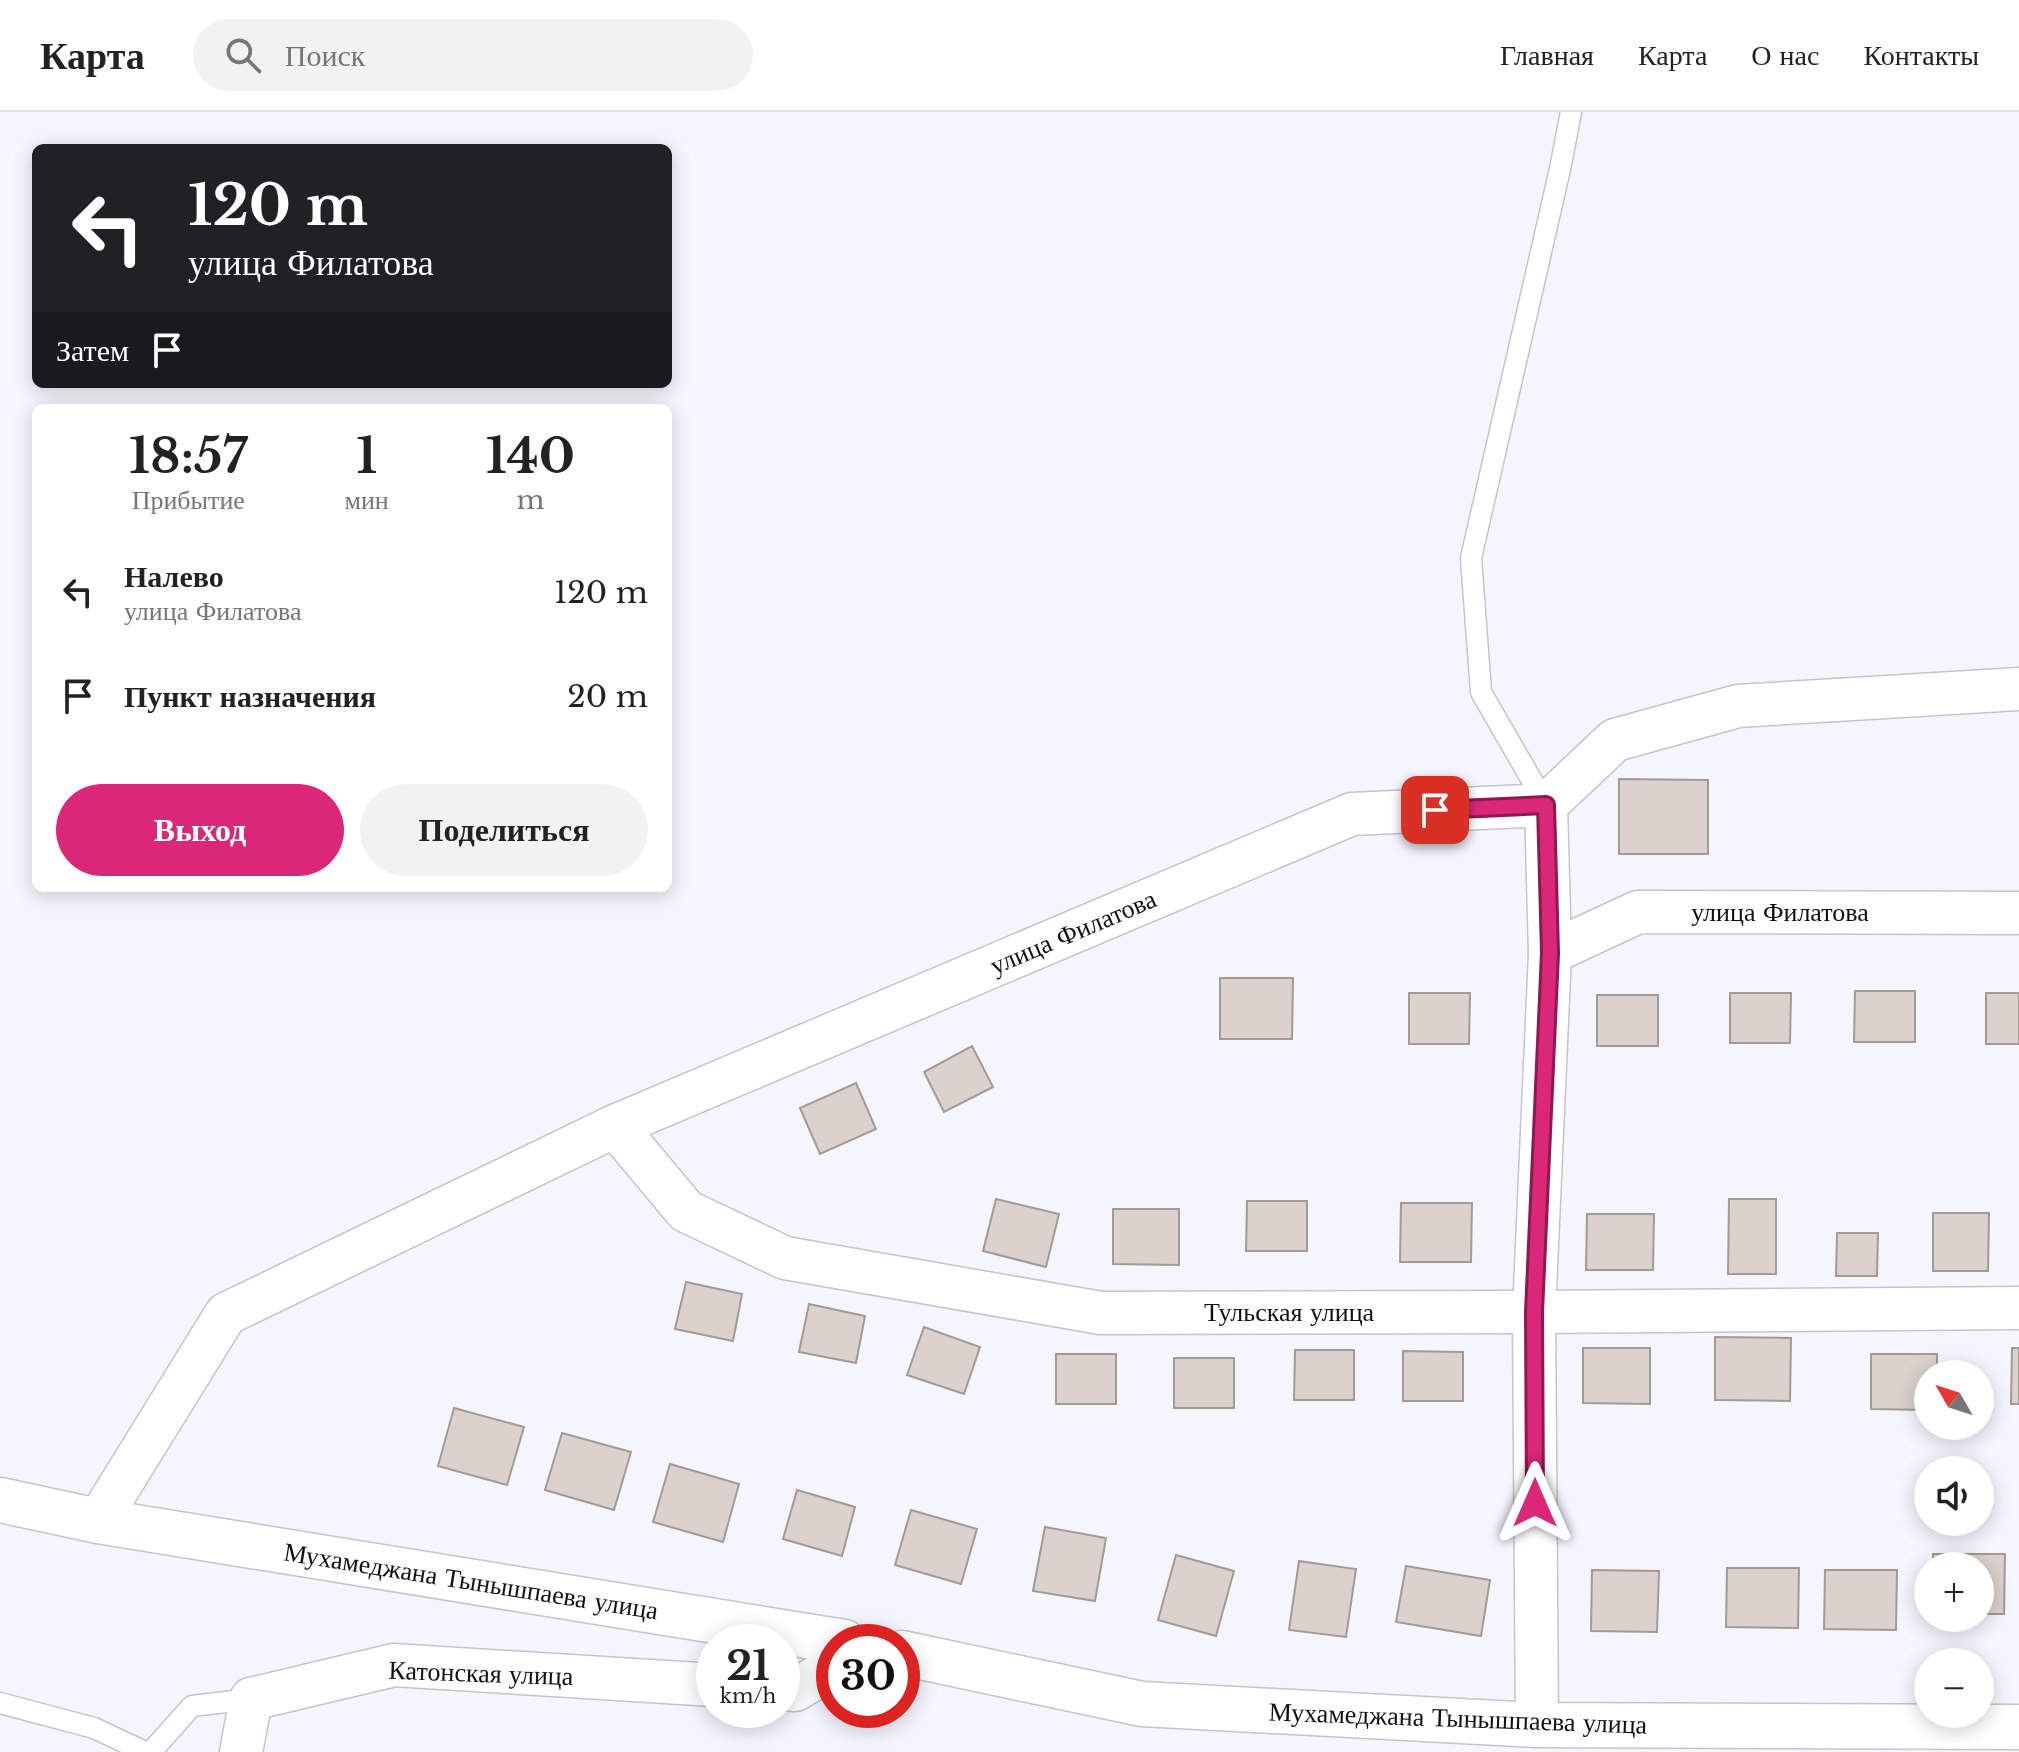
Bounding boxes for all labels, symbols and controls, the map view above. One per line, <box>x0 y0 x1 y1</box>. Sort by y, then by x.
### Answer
search box <box>193 19 753 91</box>
text: Карта <box>40 32 145 79</box>
icon: search <box>221 33 265 77</box>
text: Поиск <box>285 37 365 74</box>
text: Главная <box>1500 38 1594 73</box>
text: Карта <box>1638 38 1707 73</box>
text: О нас <box>1751 38 1819 73</box>
text: Контакты <box>1863 38 1979 73</box>
text: 120 m <box>188 171 368 240</box>
icon: left <box>56 176 160 280</box>
text: улица Филатова <box>188 240 434 285</box>
icon: arrive <box>145 328 189 372</box>
text: Затем <box>56 332 129 369</box>
text: 18:57 <box>129 426 247 486</box>
text: 1 <box>356 426 377 486</box>
text: 140 <box>486 426 575 486</box>
text: Прибытие <box>132 484 245 516</box>
text: мин <box>345 484 389 516</box>
text: m <box>516 484 544 516</box>
text: Налево <box>124 558 224 595</box>
icon: left <box>56 570 100 614</box>
text: 120 m <box>554 574 648 611</box>
text: улица Филатова <box>124 595 301 627</box>
icon: arrive <box>56 674 100 718</box>
text: Пункт назначения <box>124 678 376 715</box>
text: 20 m <box>567 678 648 715</box>
pin <box>1401 776 1469 844</box>
button: Выход <box>56 784 344 876</box>
button: Поделиться <box>360 784 648 876</box>
icon: arrive <box>1413 788 1457 832</box>
street label: улица Филатова <box>985 882 1161 981</box>
street label: улица Филатова <box>1691 896 1869 928</box>
street label: Тульская улица <box>1204 1296 1375 1328</box>
north arrow <box>1914 1360 1994 1440</box>
map controls <box>1914 1360 1994 1728</box>
button: sound <box>1914 1456 1994 1536</box>
position arrow <box>1493 1461 1577 1545</box>
street label: Мухамеджана Тынышпаева улица <box>282 1536 661 1626</box>
button: + <box>1914 1552 1994 1632</box>
speed limit sign: 30 <box>816 1624 920 1728</box>
text: 21 <box>726 1641 770 1691</box>
button: − <box>1914 1648 1994 1728</box>
street label: Катонская улица <box>388 1654 574 1692</box>
text: km/h <box>720 1684 776 1708</box>
street label: Мухамеджана Тынышпаева улица <box>1268 1695 1648 1741</box>

